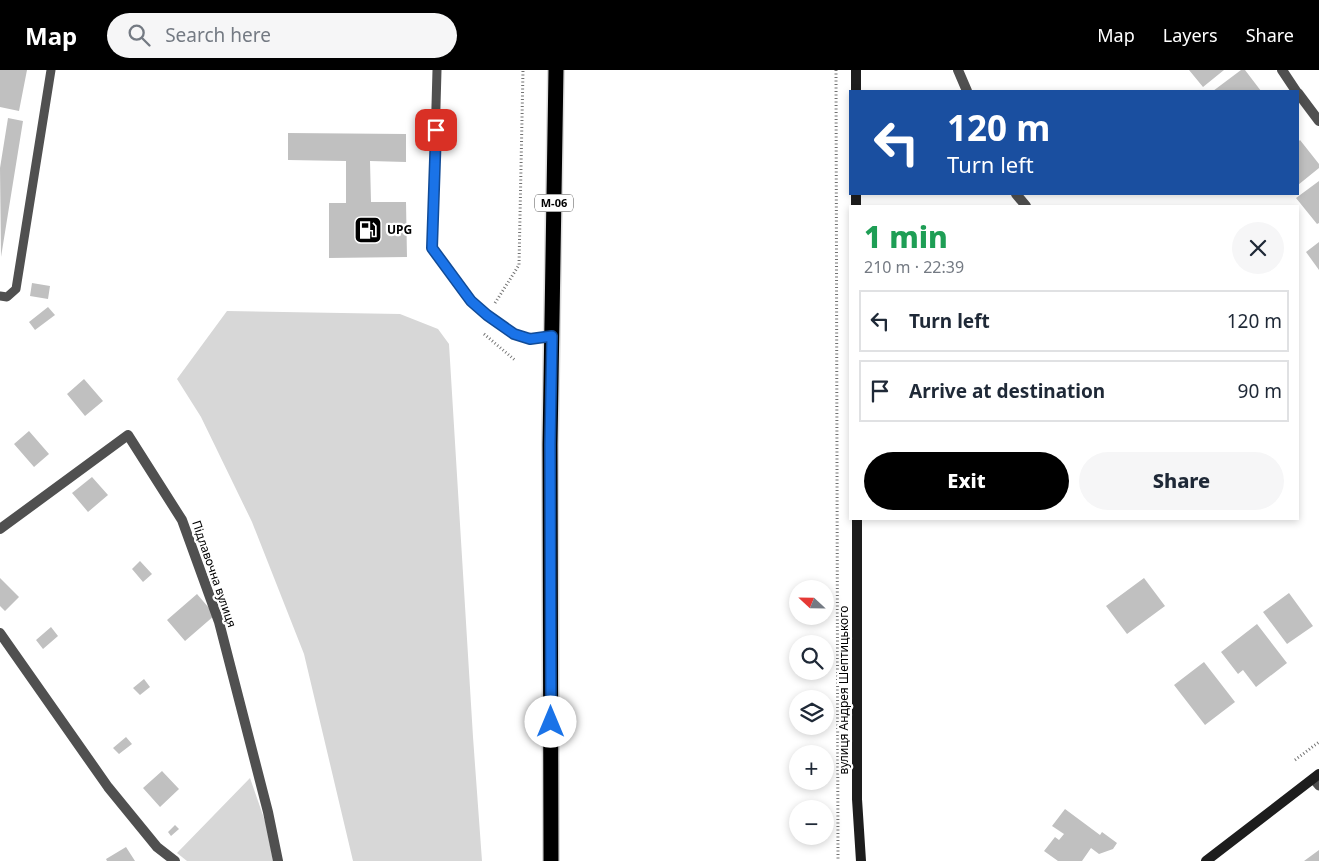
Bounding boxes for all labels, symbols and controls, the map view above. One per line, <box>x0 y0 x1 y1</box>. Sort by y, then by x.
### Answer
search box <box>107 13 457 58</box>
text: Map <box>25 19 77 52</box>
icon: search <box>125 21 153 49</box>
text: Search here <box>165 22 271 48</box>
text: Map <box>1097 23 1135 47</box>
text: Layers <box>1163 23 1218 47</box>
text: Share <box>1246 23 1294 47</box>
text: 120 m <box>947 104 1050 151</box>
pin <box>415 109 457 151</box>
icon: left <box>864 110 929 175</box>
icon: arrive <box>422 116 450 144</box>
text: Turn left <box>947 149 1034 179</box>
road number: М-06 <box>535 195 573 212</box>
fuel station icon: UPG <box>353 215 383 245</box>
text: 1 min <box>864 216 948 257</box>
place label: UPG <box>387 221 412 238</box>
button: close <box>1232 222 1284 274</box>
text: 210 m · 22:39 <box>864 256 964 278</box>
icon: left <box>866 307 894 335</box>
text: Turn left <box>909 308 990 334</box>
text: 120 m <box>1227 308 1282 334</box>
icon: arrive <box>866 377 894 405</box>
text: Arrive at destination <box>909 378 1105 404</box>
text: 90 m <box>1238 378 1282 404</box>
button: Exit <box>864 452 1069 510</box>
button: Share <box>1079 452 1284 510</box>
street label: Підлавочна вулиця <box>188 518 241 630</box>
north arrow <box>789 580 834 625</box>
map controls <box>789 580 834 845</box>
street label: вулиця Андрея Шептицького <box>835 606 852 774</box>
button: search <box>789 635 834 680</box>
button: layers <box>789 690 834 735</box>
position arrow <box>524 695 576 747</box>
button: + <box>789 745 834 790</box>
button: − <box>789 800 834 845</box>

